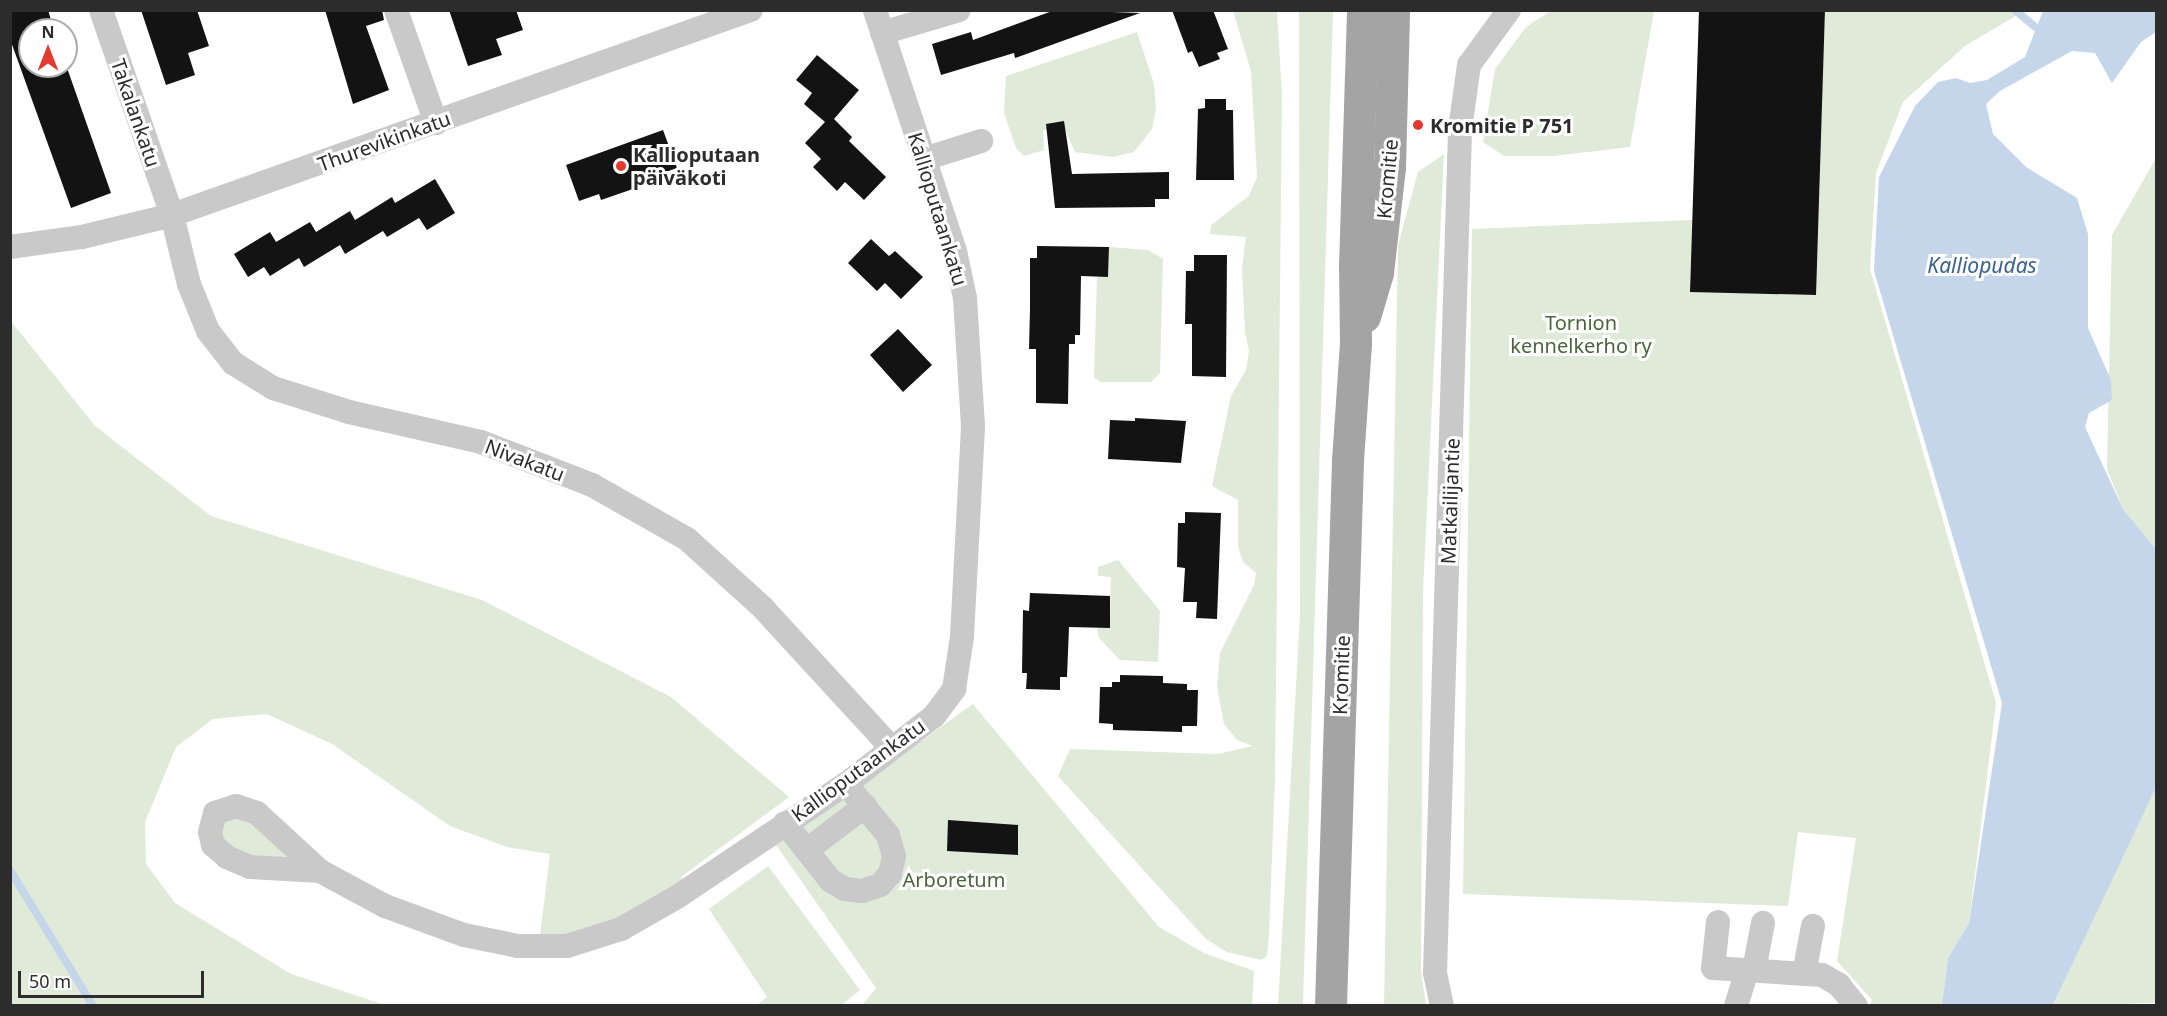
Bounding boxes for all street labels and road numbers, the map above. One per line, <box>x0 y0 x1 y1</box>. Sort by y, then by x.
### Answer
street label: Takalankatu <box>106 56 166 170</box>
street label: Thurevikinkatu <box>314 106 454 176</box>
street label: Kallioputaankatu <box>903 129 973 289</box>
street label: Kromitie <box>1372 138 1402 220</box>
street label: Nivakatu <box>482 434 568 486</box>
street label: Matkailijantie <box>1436 437 1464 565</box>
street label: Kromitie <box>1328 635 1354 715</box>
street label: Kallioputaankatu <box>786 713 930 827</box>

